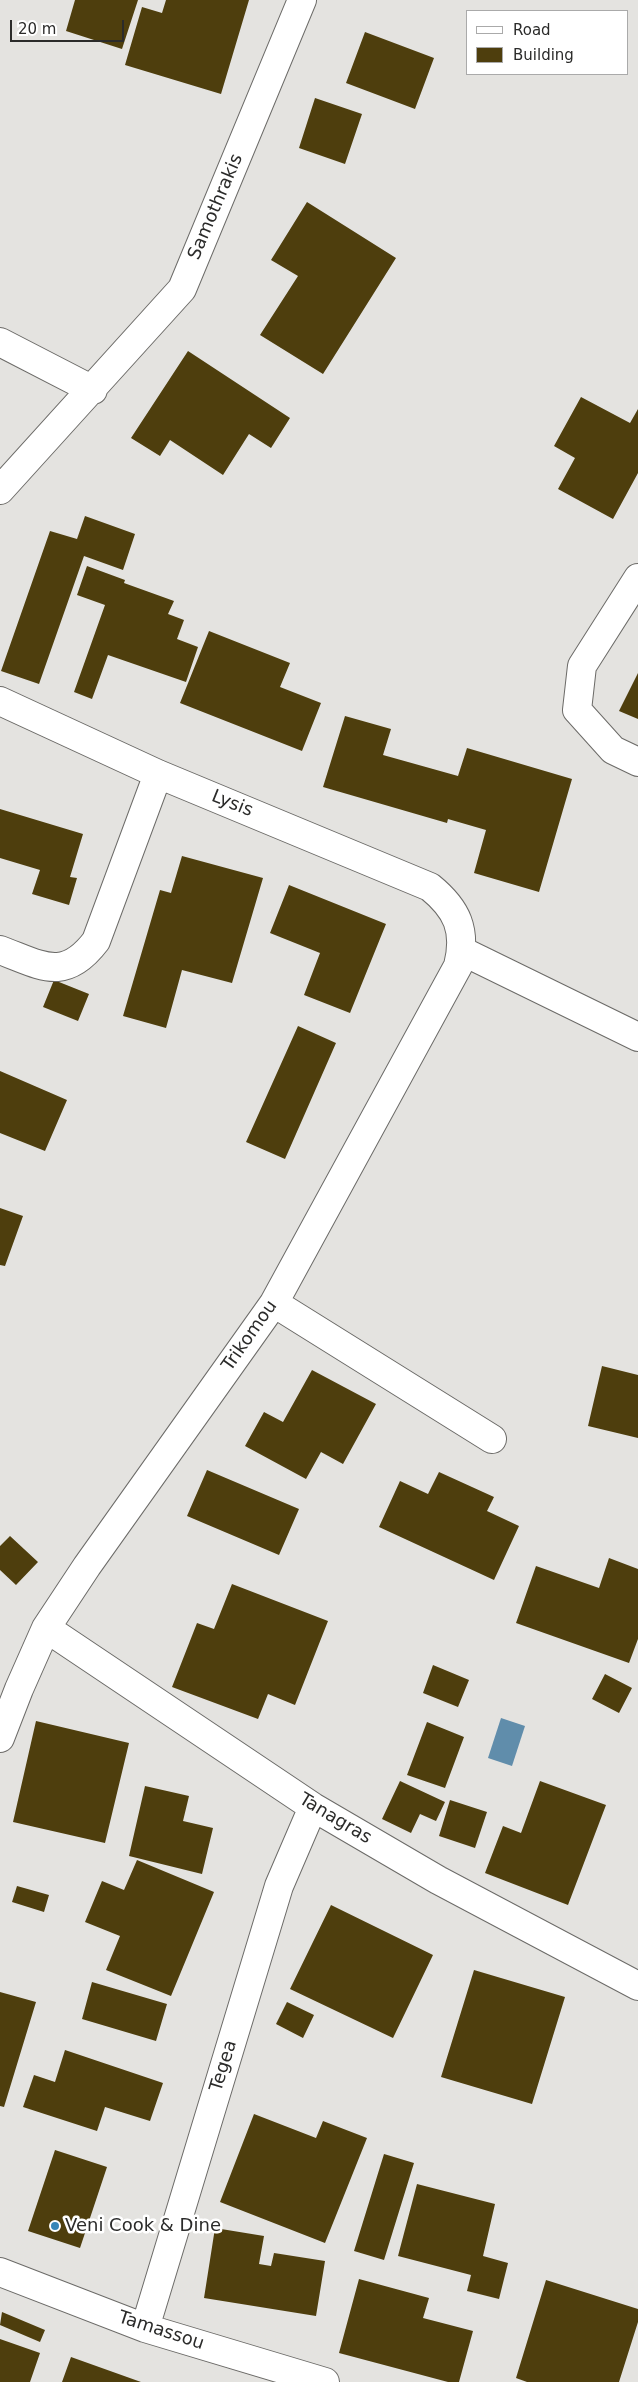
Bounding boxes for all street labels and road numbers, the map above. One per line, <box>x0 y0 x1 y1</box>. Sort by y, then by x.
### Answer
street label: Samothrakis <box>184 151 248 263</box>
street label: Lysis <box>208 786 256 822</box>
street label: Trikomou <box>218 1296 282 1376</box>
street label: Tanagras <box>295 1789 375 1849</box>
street label: Tegea <box>206 2038 242 2094</box>
street label: Tamassou <box>115 2307 207 2355</box>

